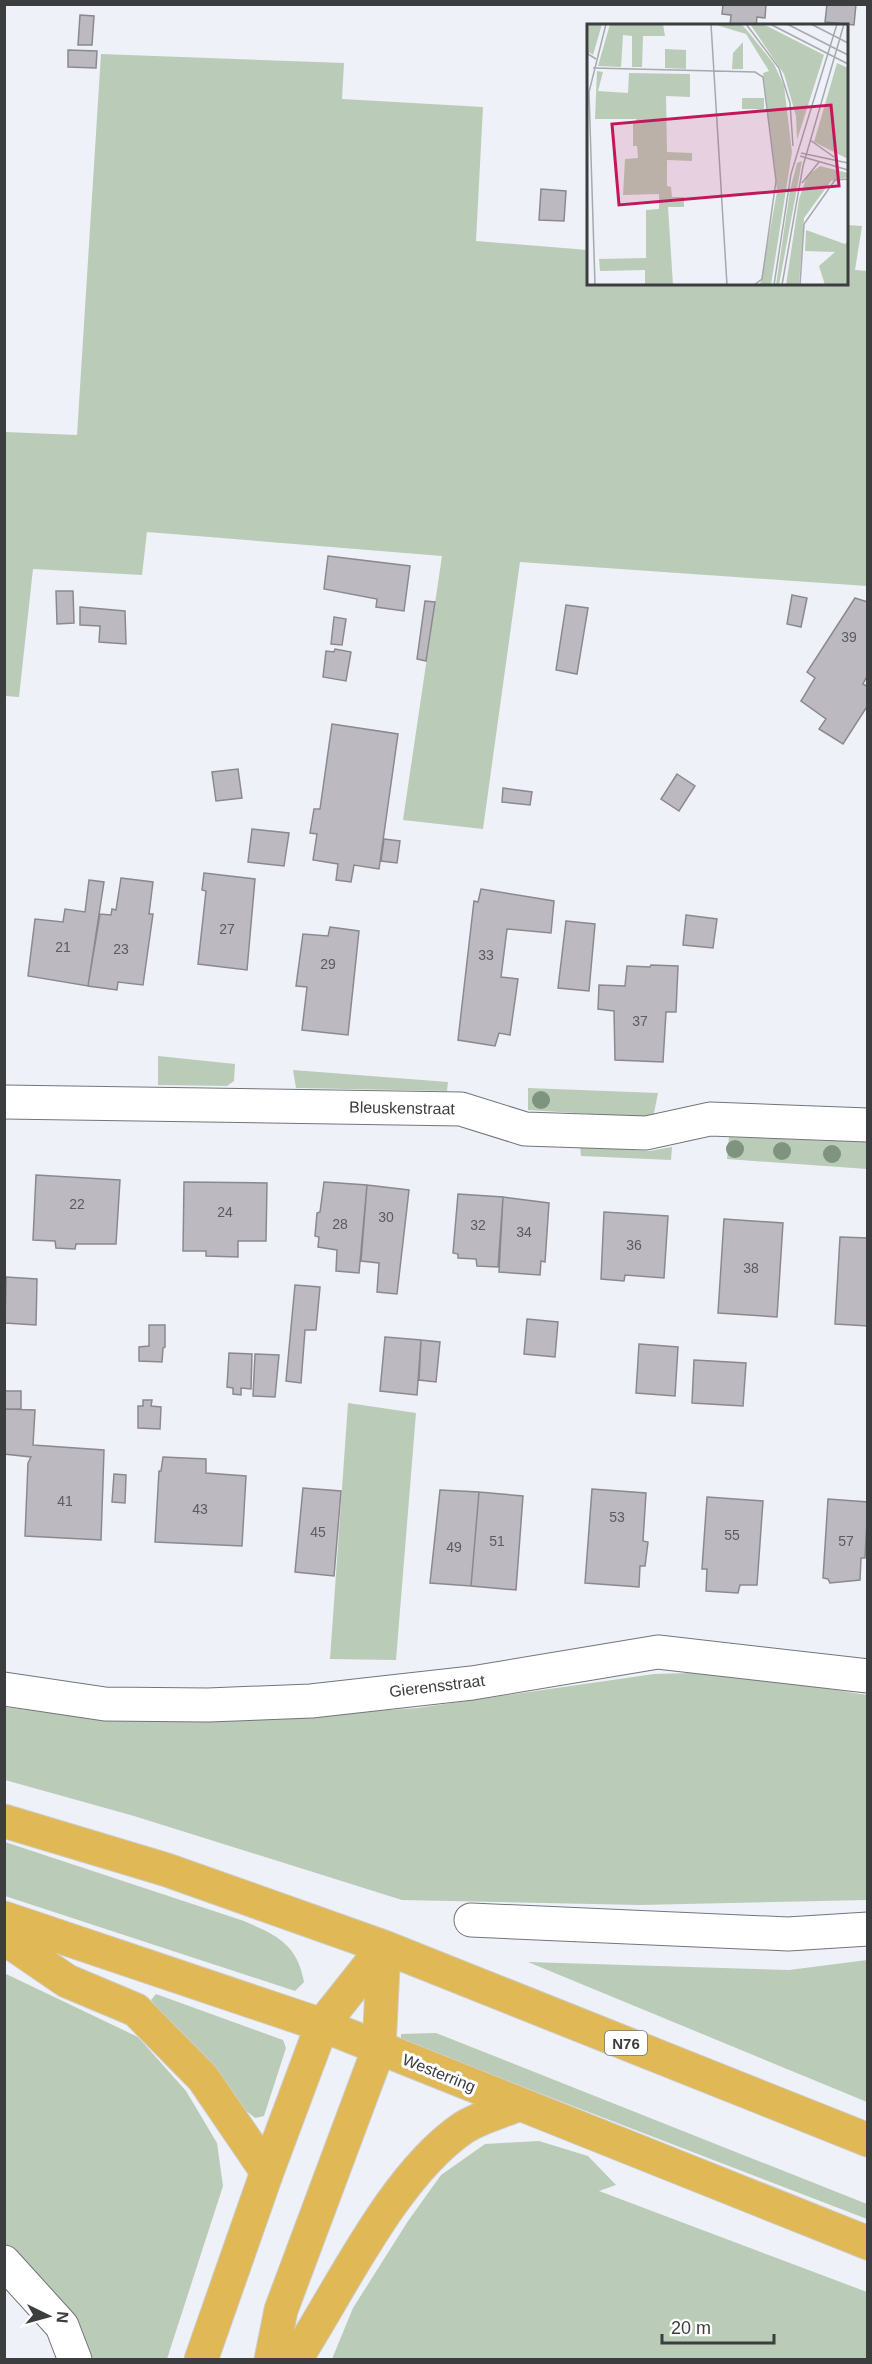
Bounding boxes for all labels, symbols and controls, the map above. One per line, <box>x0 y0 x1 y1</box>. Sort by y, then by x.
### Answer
inset map <box>587 24 848 285</box>
house number: 39 <box>841 629 857 645</box>
house number: 27 <box>219 921 235 937</box>
house number: 21 <box>55 939 71 955</box>
house number: 23 <box>113 941 129 957</box>
house number: 33 <box>478 947 494 963</box>
house number: 29 <box>320 956 336 972</box>
house number: 37 <box>632 1013 648 1029</box>
street label: Bleuskenstraat <box>349 1099 456 1117</box>
house number: 22 <box>69 1196 85 1212</box>
house number: 24 <box>217 1204 233 1220</box>
house number: 30 <box>378 1209 394 1225</box>
house number: 28 <box>332 1216 348 1232</box>
house number: 32 <box>470 1217 486 1233</box>
house number: 34 <box>516 1224 532 1240</box>
house number: 36 <box>626 1237 642 1253</box>
house number: 38 <box>743 1260 759 1276</box>
house number: 41 <box>57 1493 73 1509</box>
house number: 43 <box>192 1501 208 1517</box>
house number: 53 <box>609 1509 625 1525</box>
house number: 45 <box>310 1524 326 1540</box>
house number: 55 <box>724 1527 740 1543</box>
house number: 51 <box>489 1533 505 1549</box>
house number: 57 <box>838 1533 854 1549</box>
house number: 49 <box>446 1539 462 1555</box>
street label: Gierensstraat <box>388 1672 486 1700</box>
road number: N76 <box>605 2031 647 2055</box>
street label: Westerring <box>400 2051 478 2095</box>
north arrow <box>18 2286 78 2346</box>
scale bar <box>662 2307 774 2345</box>
text: N <box>53 2311 71 2324</box>
text: 20 m <box>671 2318 711 2338</box>

